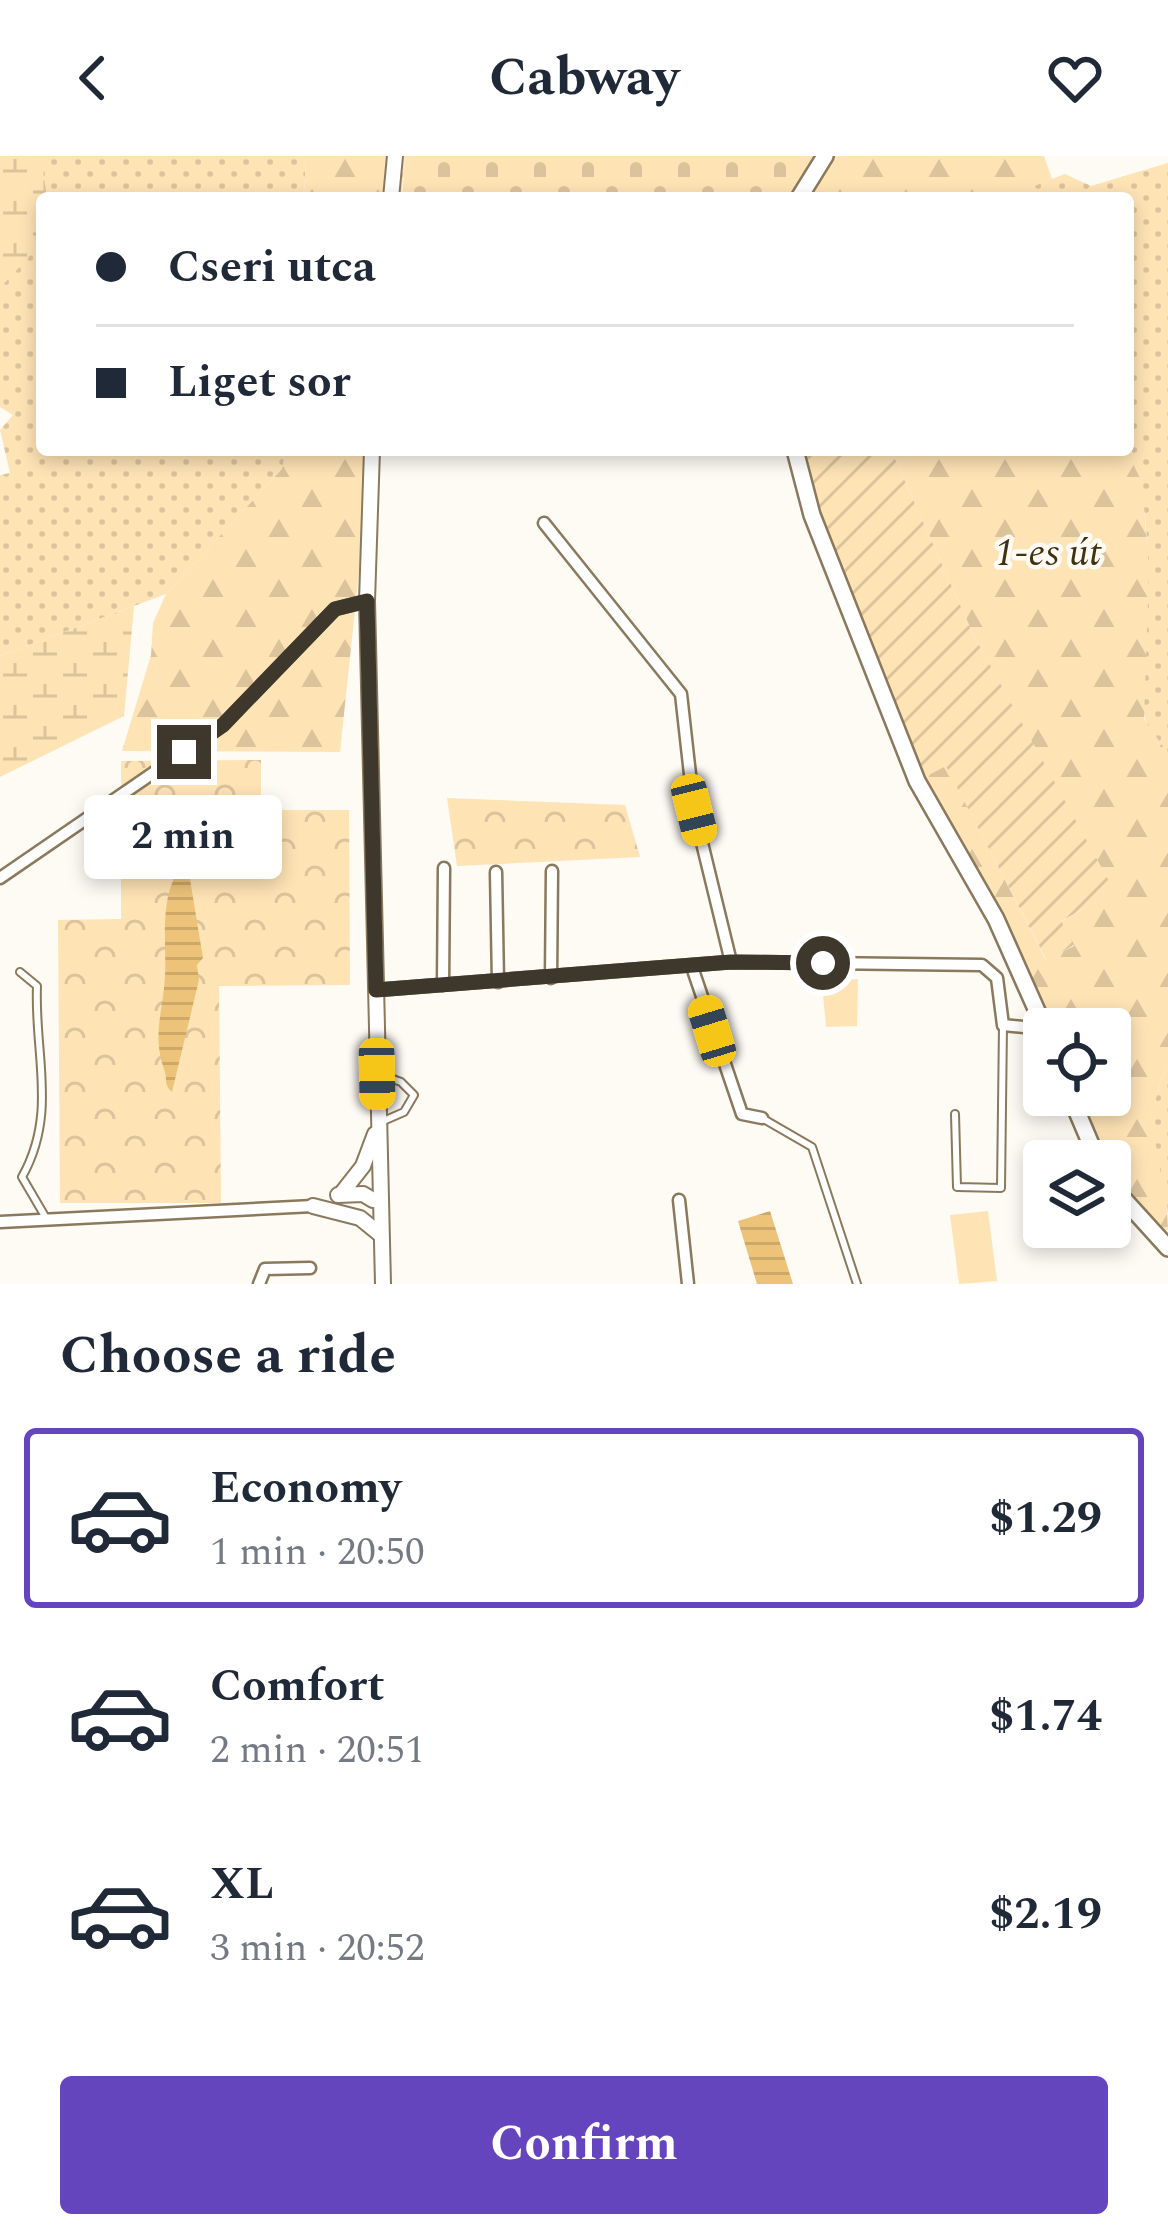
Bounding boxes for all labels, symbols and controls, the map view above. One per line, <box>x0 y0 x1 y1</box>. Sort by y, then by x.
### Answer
text: Cabway <box>489 37 679 119</box>
icon: back <box>60 45 126 111</box>
icon: heart <box>1042 45 1108 111</box>
text: Cseri utca <box>168 233 376 302</box>
text: Liget sor <box>168 348 351 417</box>
park label: 1-es út <box>995 524 1102 583</box>
route end <box>157 725 211 779</box>
car <box>668 771 720 849</box>
callout: 2 min <box>85 794 283 878</box>
text: 2 min <box>131 807 235 866</box>
route start <box>796 936 850 990</box>
car <box>684 991 740 1071</box>
map controls <box>1023 1008 1131 1248</box>
button: locate <box>1023 1008 1131 1116</box>
car <box>358 1038 396 1110</box>
button: layers <box>1023 1140 1131 1248</box>
text: Choose a ride <box>60 1315 396 1397</box>
text: Economy <box>210 1454 401 1523</box>
icon: car <box>66 1464 174 1572</box>
text: $1.29 <box>989 1484 1102 1553</box>
text: 1 min · 20:50 <box>210 1523 425 1582</box>
text: Comfort <box>210 1652 385 1721</box>
icon: car <box>66 1662 174 1770</box>
text: $1.74 <box>989 1682 1102 1751</box>
text: 2 min · 20:51 <box>210 1721 425 1780</box>
text: XL <box>210 1850 274 1919</box>
icon: car <box>66 1860 174 1968</box>
text: $2.19 <box>989 1880 1102 1949</box>
text: 3 min · 20:52 <box>210 1919 425 1978</box>
button: Confirm <box>60 2076 1108 2214</box>

